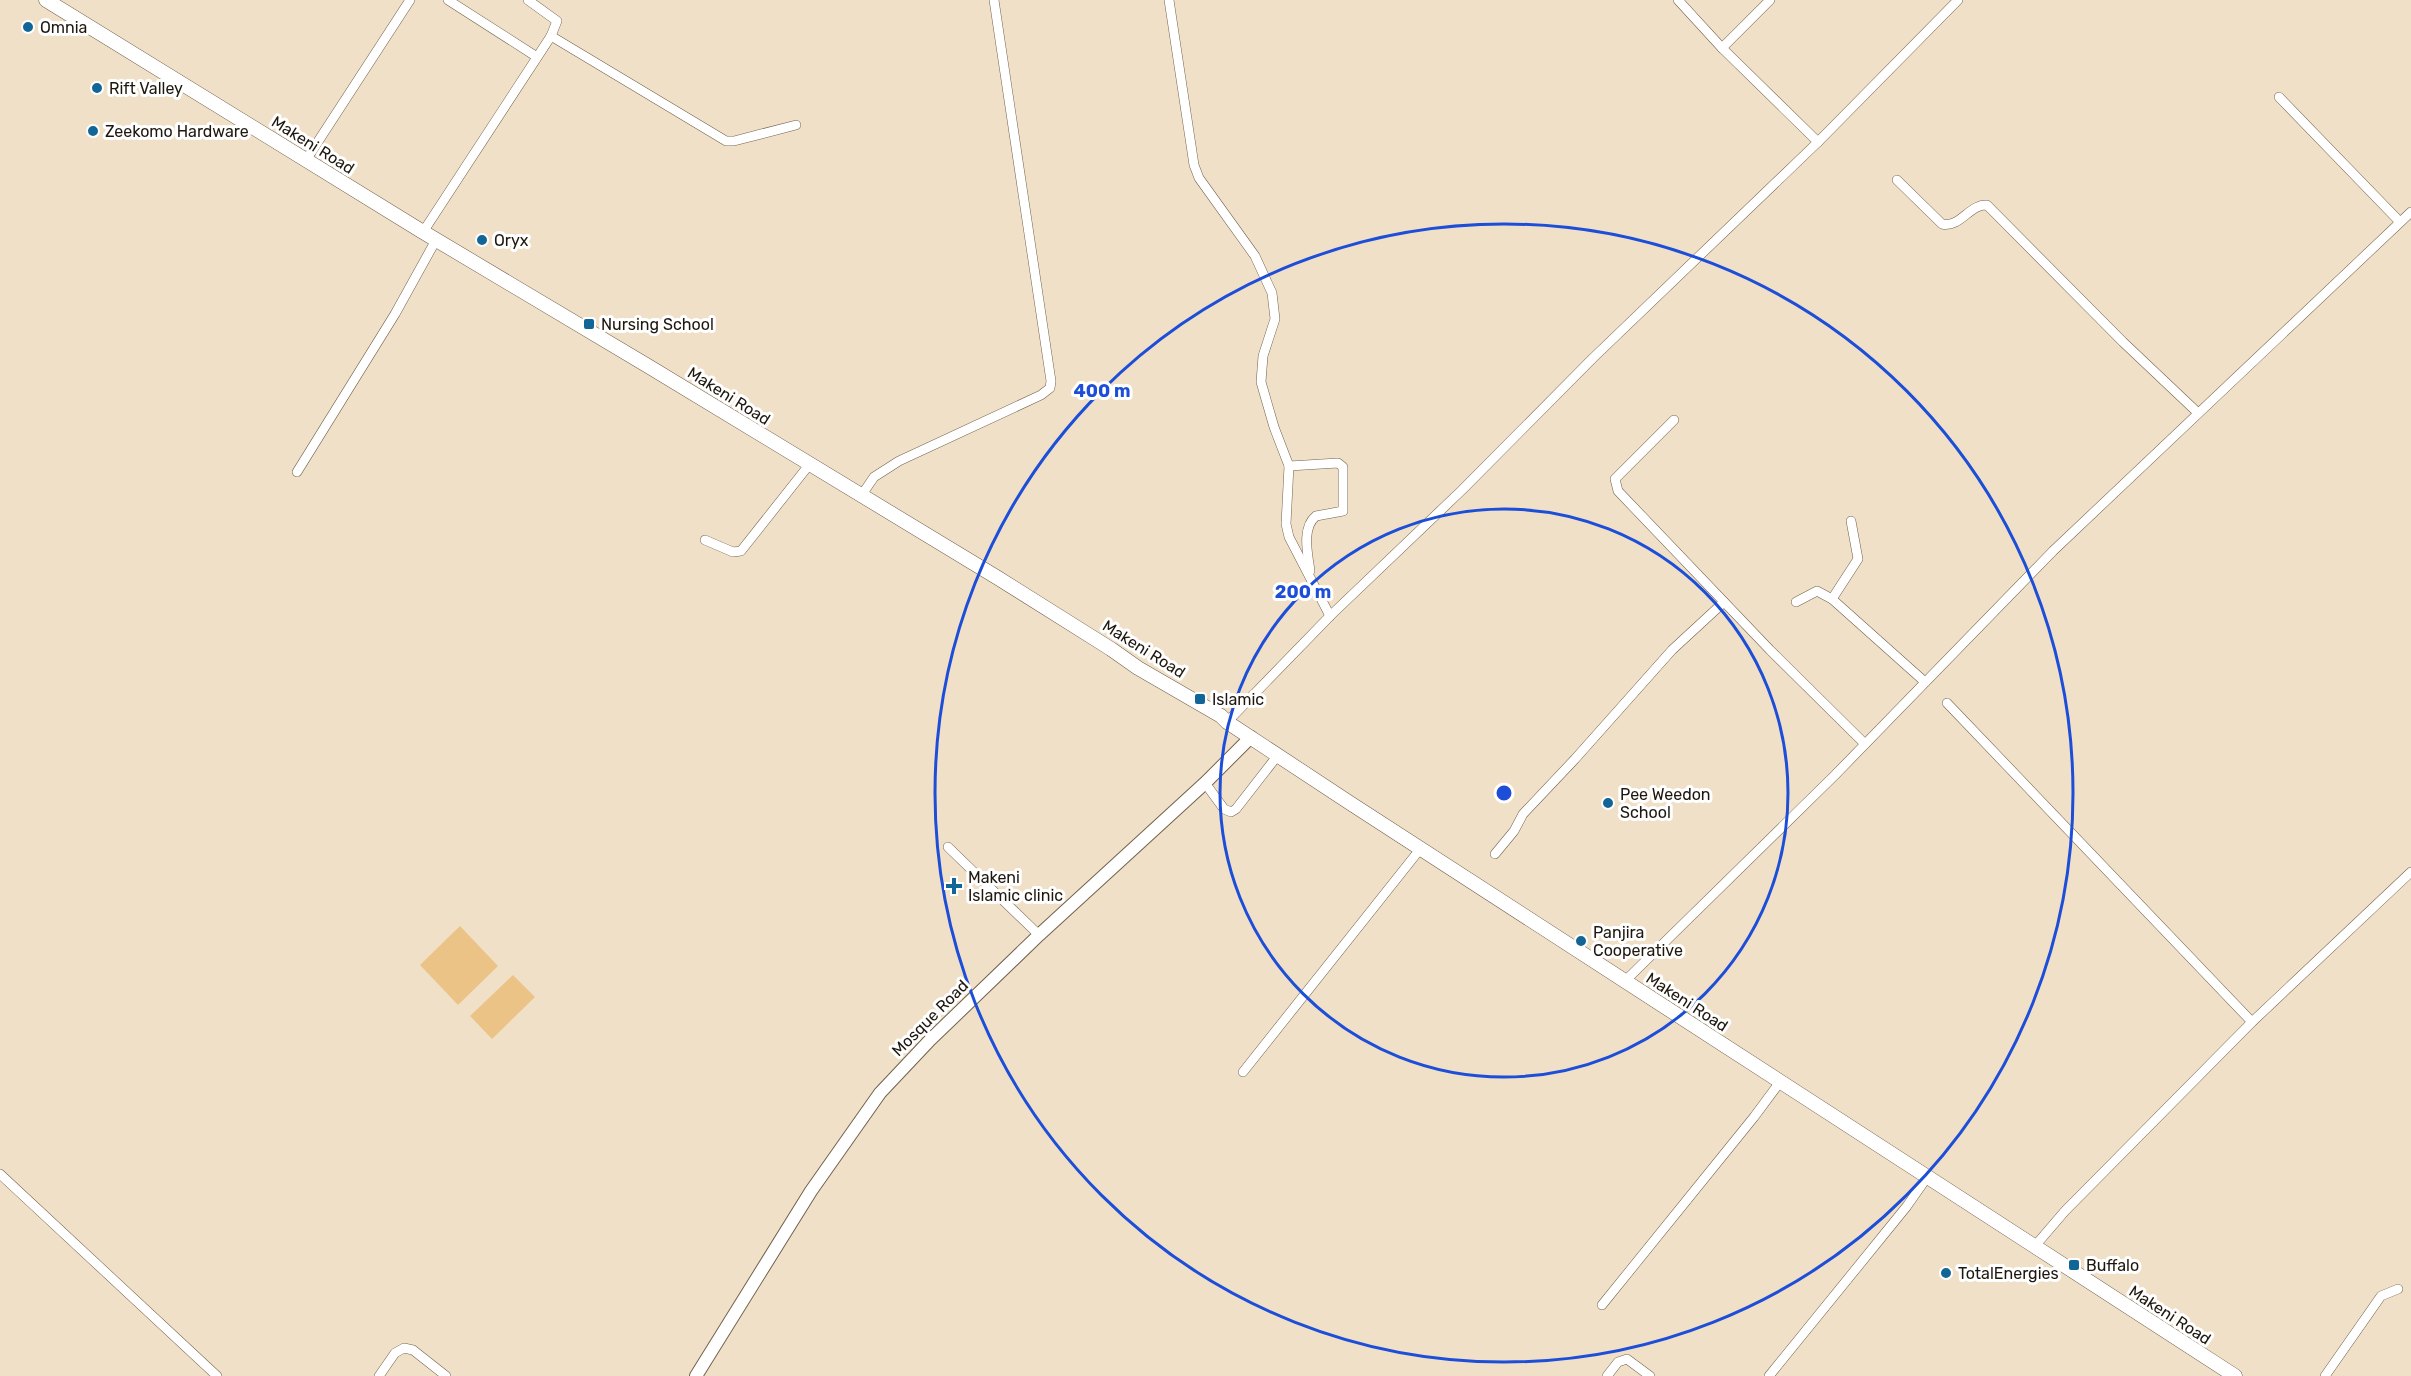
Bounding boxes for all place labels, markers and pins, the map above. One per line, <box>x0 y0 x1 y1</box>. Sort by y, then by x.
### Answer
place label: Omnia <box>40 18 87 37</box>
marker: Omnia <box>21 20 35 34</box>
place label: Rift Valley <box>109 79 183 98</box>
marker: Rift Valley <box>90 81 104 95</box>
place label: Zeekomo Hardware <box>105 122 249 141</box>
marker: Zeekomo Hardware <box>86 124 100 138</box>
place label: Oryx <box>494 231 529 250</box>
marker: Oryx <box>475 233 489 247</box>
place label: Nursing School <box>601 315 714 334</box>
marker: Nursing School <box>582 317 596 331</box>
place label: Islamic <box>1212 690 1264 709</box>
marker: Islamic <box>1193 692 1207 706</box>
centre of rings <box>1494 783 1514 803</box>
place label: Pee Weedon School <box>1620 785 1711 822</box>
marker: Pee Weedon School <box>1601 796 1615 810</box>
place label: Makeni Islamic clinic <box>968 868 1063 905</box>
marker: Makeni Islamic clinic <box>945 877 963 895</box>
place label: Panjira Cooperative <box>1593 923 1683 960</box>
marker: Panjira Cooperative <box>1574 934 1588 948</box>
place label: Buffalo <box>2086 1256 2139 1275</box>
marker: Buffalo <box>2067 1258 2081 1272</box>
place label: TotalEnergies <box>1958 1264 2059 1283</box>
marker: TotalEnergies <box>1939 1266 1953 1280</box>

